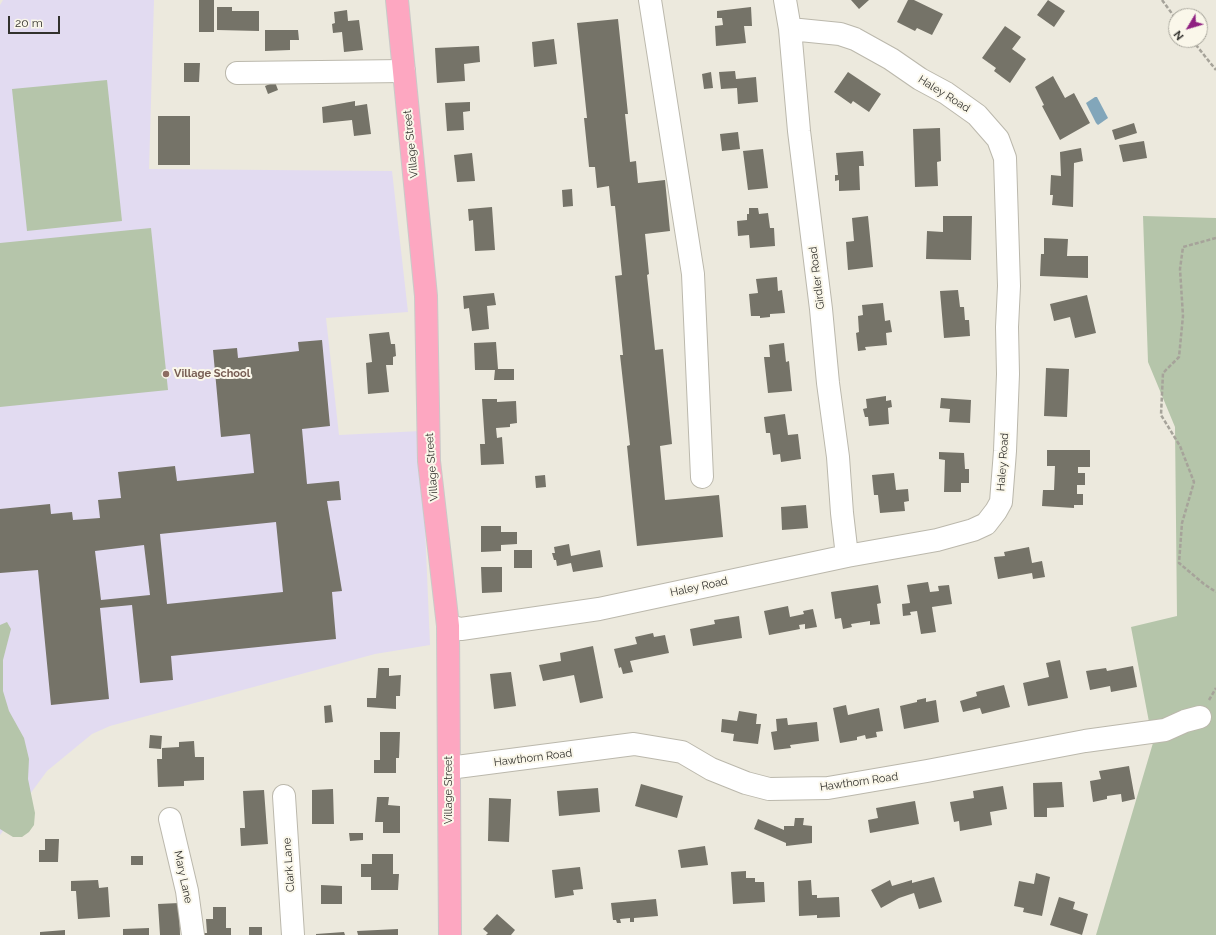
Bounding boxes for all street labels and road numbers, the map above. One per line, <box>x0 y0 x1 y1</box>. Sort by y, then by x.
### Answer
street label: Haley Road <box>916 73 972 115</box>
street label: Village Street <box>401 109 421 179</box>
street label: Girdler Road <box>807 246 827 310</box>
street label: Village Street <box>423 432 441 502</box>
street label: Haley Road <box>994 432 1012 492</box>
street label: Haley Road <box>669 574 729 600</box>
street label: Hawthorn Road <box>493 747 573 769</box>
street label: Village Street <box>442 756 456 824</box>
street label: Hawthorn Road <box>819 770 899 794</box>
street label: Clark Lane <box>281 837 297 893</box>
street label: Mary Lane <box>171 849 195 905</box>

